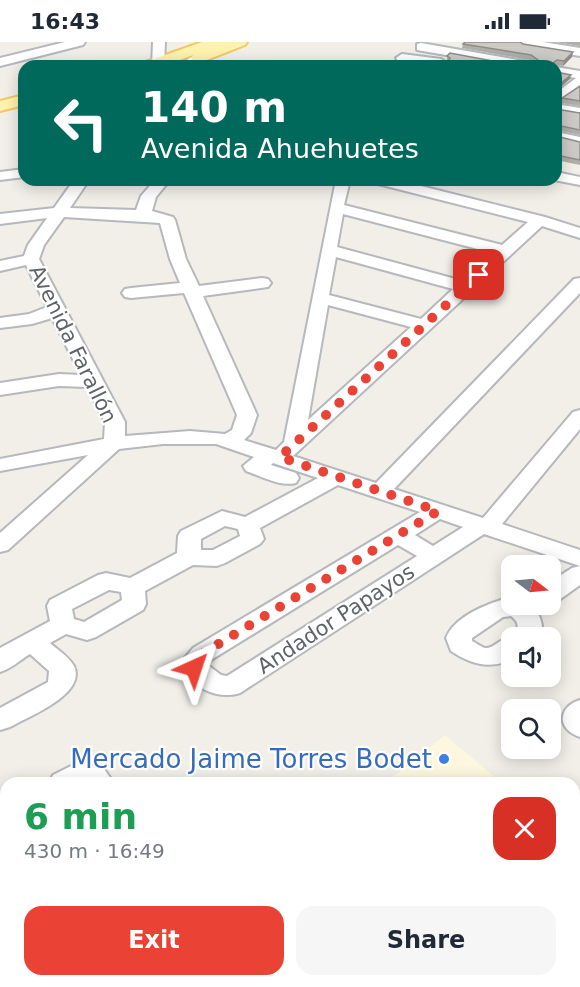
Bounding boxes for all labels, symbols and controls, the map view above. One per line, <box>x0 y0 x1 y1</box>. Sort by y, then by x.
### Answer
text: 16:43 <box>30 9 100 34</box>
text: 140 m <box>141 83 287 132</box>
icon: left <box>42 84 120 162</box>
text: Avenida Ahuehuetes <box>141 133 419 164</box>
pin <box>453 249 504 300</box>
icon: arrive <box>462 258 495 291</box>
street label: Avenida Farallón <box>24 261 122 427</box>
north arrow <box>501 555 561 615</box>
map controls <box>501 555 561 759</box>
street label: Andador Papayos <box>253 559 419 679</box>
button: sound <box>501 627 561 687</box>
position arrow <box>162 636 226 700</box>
button: search <box>501 699 561 759</box>
place label: Mercado Jaime Torres Bodet <box>70 744 432 774</box>
marker: Mercado Jaime Torres Bodet <box>437 752 451 766</box>
text: 6 min <box>24 796 137 837</box>
button: close <box>493 797 556 860</box>
text: 430 m · 16:49 <box>24 839 165 863</box>
button: Exit <box>24 906 284 975</box>
button: Share <box>296 906 556 975</box>

